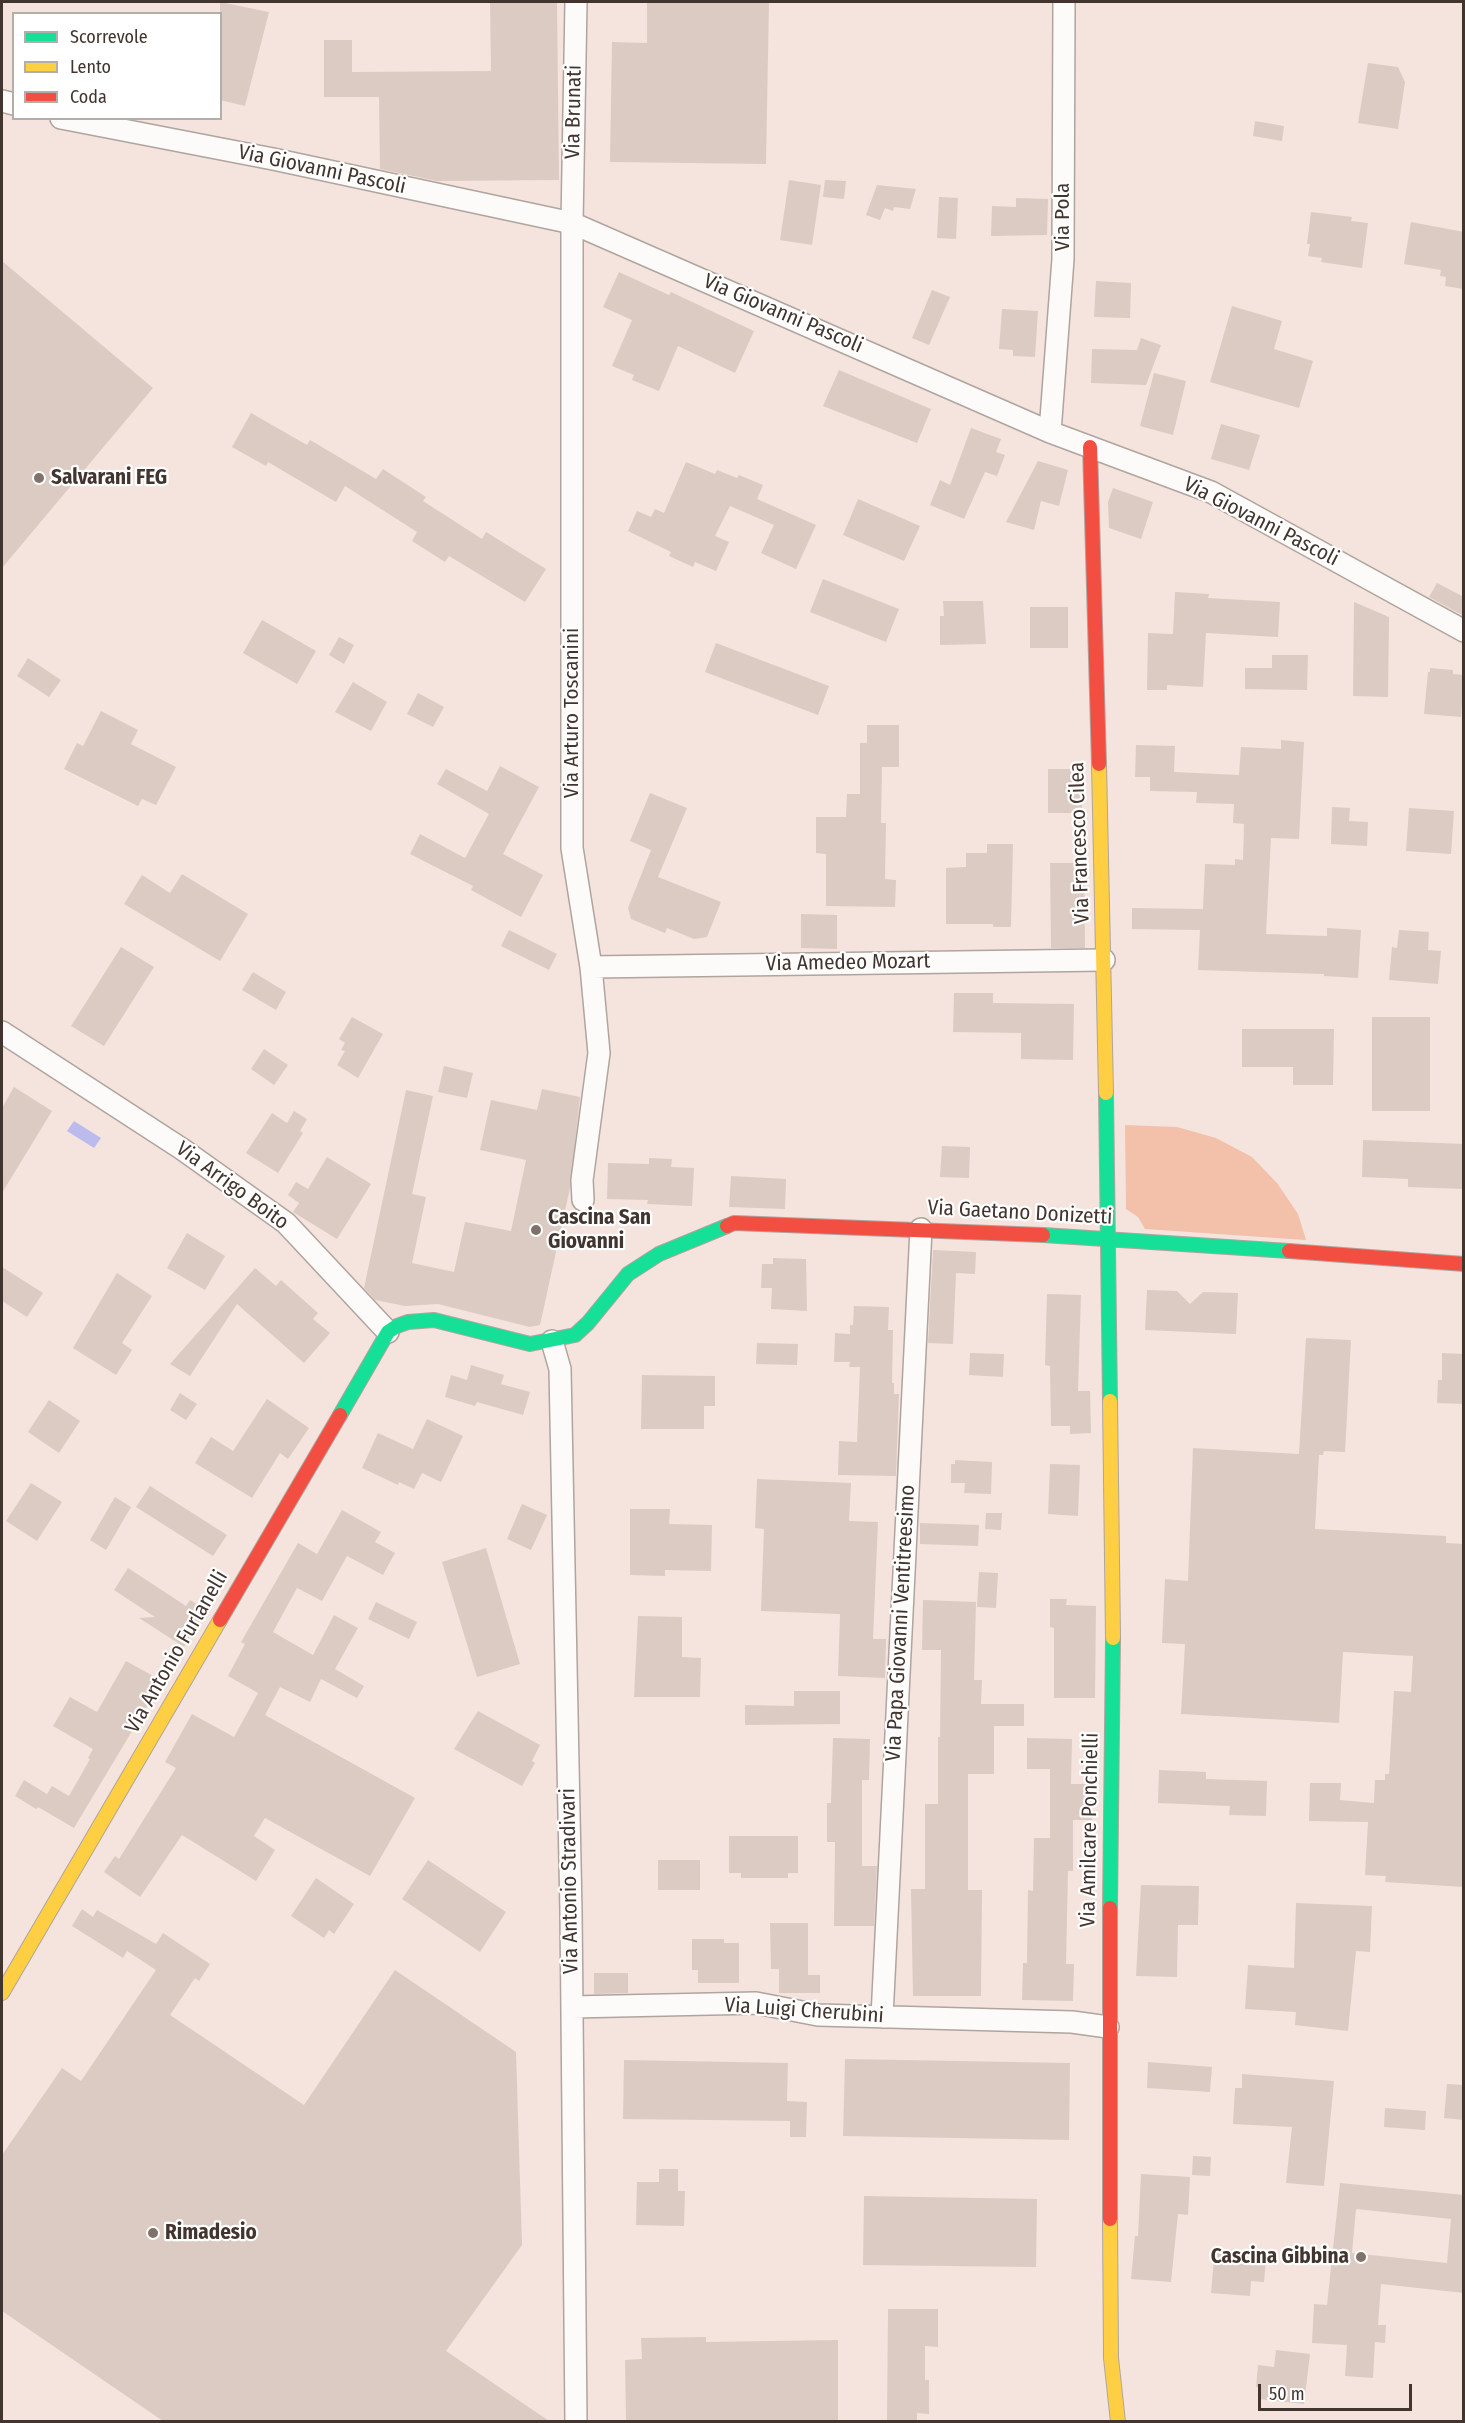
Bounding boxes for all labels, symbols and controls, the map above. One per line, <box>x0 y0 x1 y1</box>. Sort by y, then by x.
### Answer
legend <box>12 12 222 120</box>
text: Scorrevole <box>70 26 148 48</box>
text: Lento <box>70 56 111 78</box>
street label: Via Brunati <box>561 65 587 159</box>
text: Coda <box>70 86 107 108</box>
street label: Via Giovanni Pascoli <box>236 140 408 200</box>
street label: Via Pola <box>1050 183 1076 251</box>
street label: Via Giovanni Pascoli <box>700 269 866 359</box>
place label: Salvarani FEG <box>51 465 167 491</box>
marker: Salvarani FEG <box>32 471 46 485</box>
street label: Via Giovanni Pascoli <box>1179 472 1343 572</box>
street label: Via Arturo Toscanini <box>559 628 585 798</box>
street label: Via Francesco Cilea <box>1065 762 1095 924</box>
street label: Via Amedeo Mozart <box>765 949 931 977</box>
street label: Via Arrigo Boito <box>171 1137 293 1235</box>
street label: Via Gaetano Donizetti <box>927 1196 1113 1230</box>
place label: Cascina San Giovanni <box>548 1205 651 1255</box>
marker: Cascina San Giovanni <box>529 1223 543 1237</box>
street label: Via Papa Giovanni Ventitreesimo <box>881 1484 921 1762</box>
street label: Via Antonio Furlanelli <box>120 1566 234 1738</box>
street label: Via Amilcare Ponchielli <box>1076 1732 1104 1928</box>
street label: Via Antonio Stradivari <box>556 1788 584 1974</box>
street label: Via Luigi Cherubini <box>724 1993 884 2029</box>
place label: Rimadesio <box>165 2220 257 2246</box>
marker: Rimadesio <box>146 2226 160 2240</box>
place label: Cascina Gibbina <box>1211 2244 1349 2270</box>
marker: Cascina Gibbina <box>1354 2250 1368 2264</box>
scale bar <box>1261 2372 1416 2410</box>
text: 50 m <box>1269 2383 1305 2405</box>

